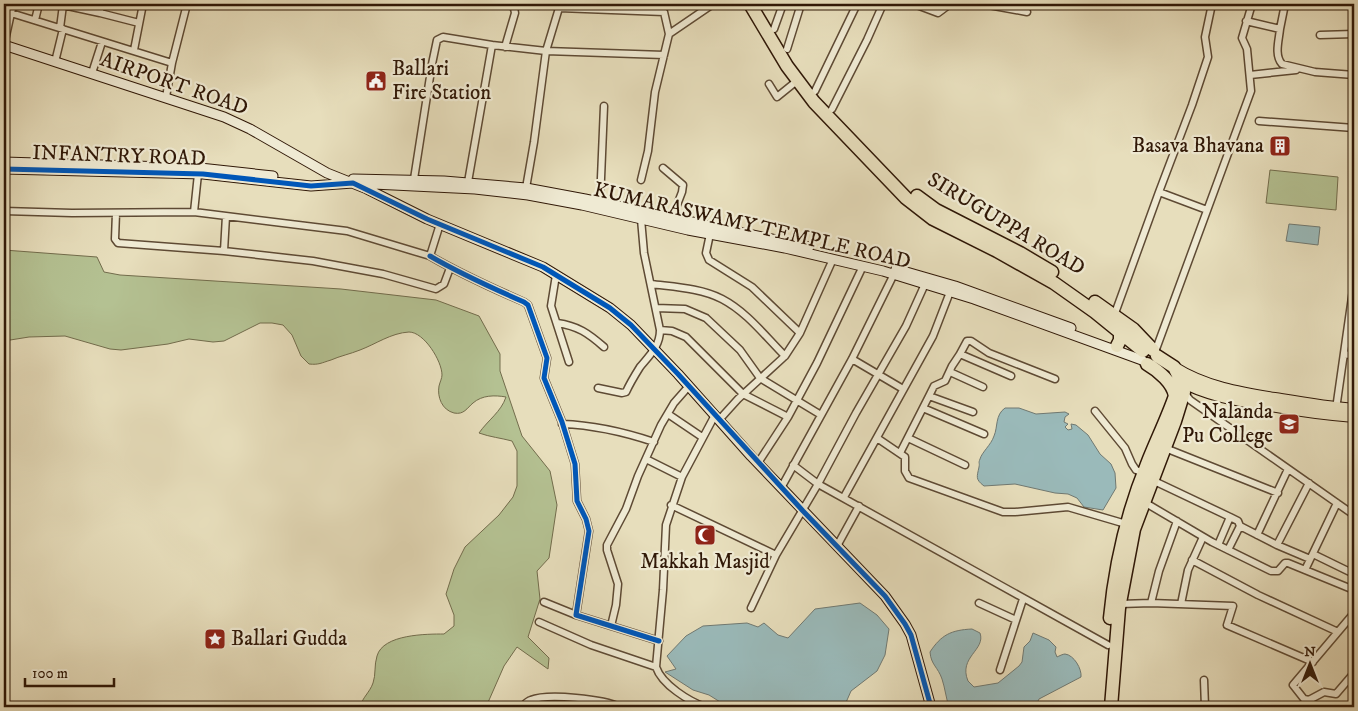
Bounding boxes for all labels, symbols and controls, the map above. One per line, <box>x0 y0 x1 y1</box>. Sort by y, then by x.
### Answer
street label: AIRPORT ROAD <box>97 47 251 121</box>
place label: Ballari Fire Station <box>392 56 491 106</box>
public building icon: Ballari Fire Station <box>364 69 388 93</box>
place label: Basava Bhavana <box>1132 133 1264 159</box>
building icon: Basava Bhavana <box>1268 134 1292 158</box>
street label: INFANTRY ROAD <box>32 140 206 172</box>
street label: SIRUGUPPA ROAD <box>922 167 1090 281</box>
street label: KUMARASWAMY TEMPLE ROAD <box>591 177 913 275</box>
place label: Nalanda Pu College <box>1182 399 1273 449</box>
school or university icon: Nalanda Pu College <box>1277 412 1301 436</box>
mosque icon: Makkah Masjid <box>693 523 717 547</box>
place label: Makkah Masjid <box>640 549 770 575</box>
place label: Ballari Gudda <box>231 626 347 652</box>
place icon: Ballari Gudda <box>203 627 227 651</box>
north arrow <box>1286 638 1336 688</box>
text: N <box>1304 643 1316 661</box>
scale bar <box>25 656 114 688</box>
text: 100 m <box>32 664 68 683</box>

